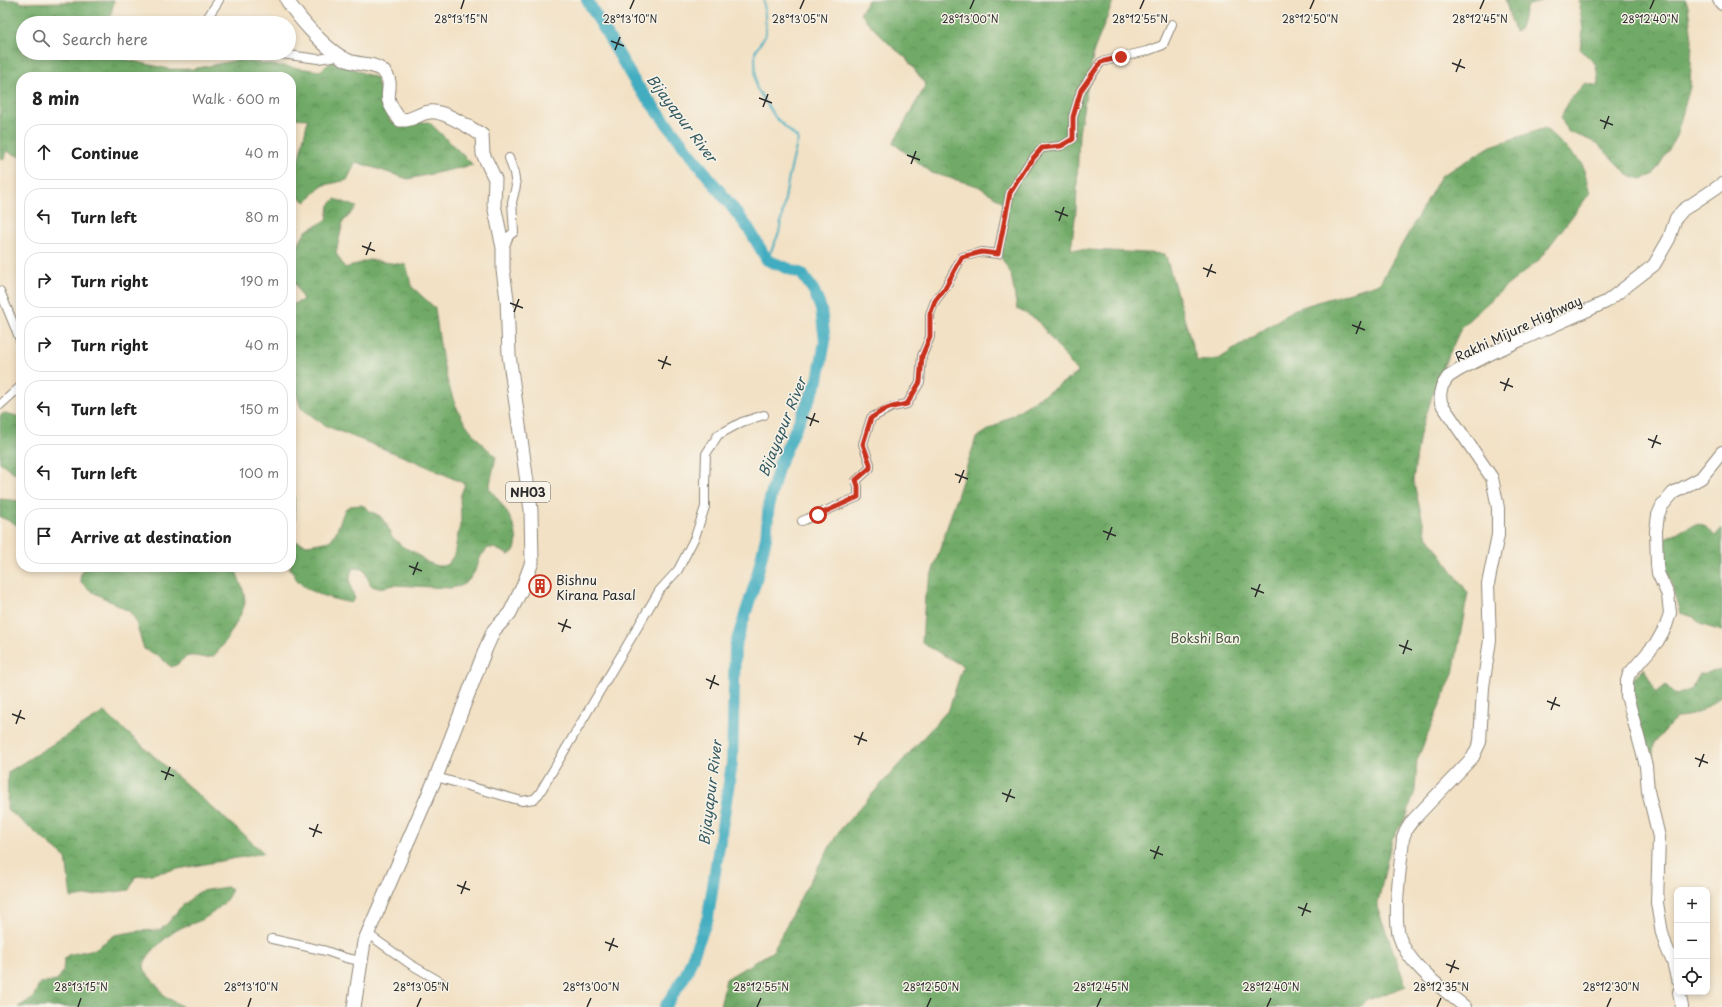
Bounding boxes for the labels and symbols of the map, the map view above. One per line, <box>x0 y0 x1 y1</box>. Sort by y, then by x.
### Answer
text: 28°13'15"N <box>434 11 488 26</box>
text: 28°13'10"N <box>603 11 657 26</box>
text: 28°13'05"N <box>772 11 828 26</box>
text: 28°13'00"N <box>941 11 999 26</box>
text: 28°12'55"N <box>1112 11 1168 26</box>
text: 28°12'50"N <box>1282 11 1339 26</box>
text: 28°12'45"N <box>1452 11 1508 26</box>
text: 28°12'40"N <box>1622 11 1679 26</box>
route end <box>1112 48 1130 66</box>
water label: Bijayapur River <box>642 70 723 168</box>
street label: Rakhi Mijure Highway <box>1451 290 1585 366</box>
water label: Bijayapur River <box>753 372 812 480</box>
road number: NH03 <box>506 482 550 502</box>
route start <box>809 506 827 524</box>
place label: Bishnu Kirana Pasal <box>556 570 636 604</box>
building icon: Bishnu Kirana Pasal <box>527 573 553 599</box>
park label: Bokshi Ban <box>1170 628 1240 647</box>
water label: Bijayapur River <box>693 737 727 847</box>
text: 28°13'15"N <box>54 979 108 994</box>
text: 28°13'10"N <box>224 979 278 994</box>
text: 28°13'05"N <box>393 979 449 994</box>
text: 28°13'00"N <box>562 979 620 994</box>
text: 28°12'55"N <box>733 979 789 994</box>
text: 28°12'50"N <box>903 979 960 994</box>
text: 28°12'45"N <box>1073 979 1129 994</box>
text: 28°12'40"N <box>1243 979 1300 994</box>
text: 28°12'35"N <box>1413 979 1469 994</box>
text: 28°12'30"N <box>1582 979 1640 994</box>

